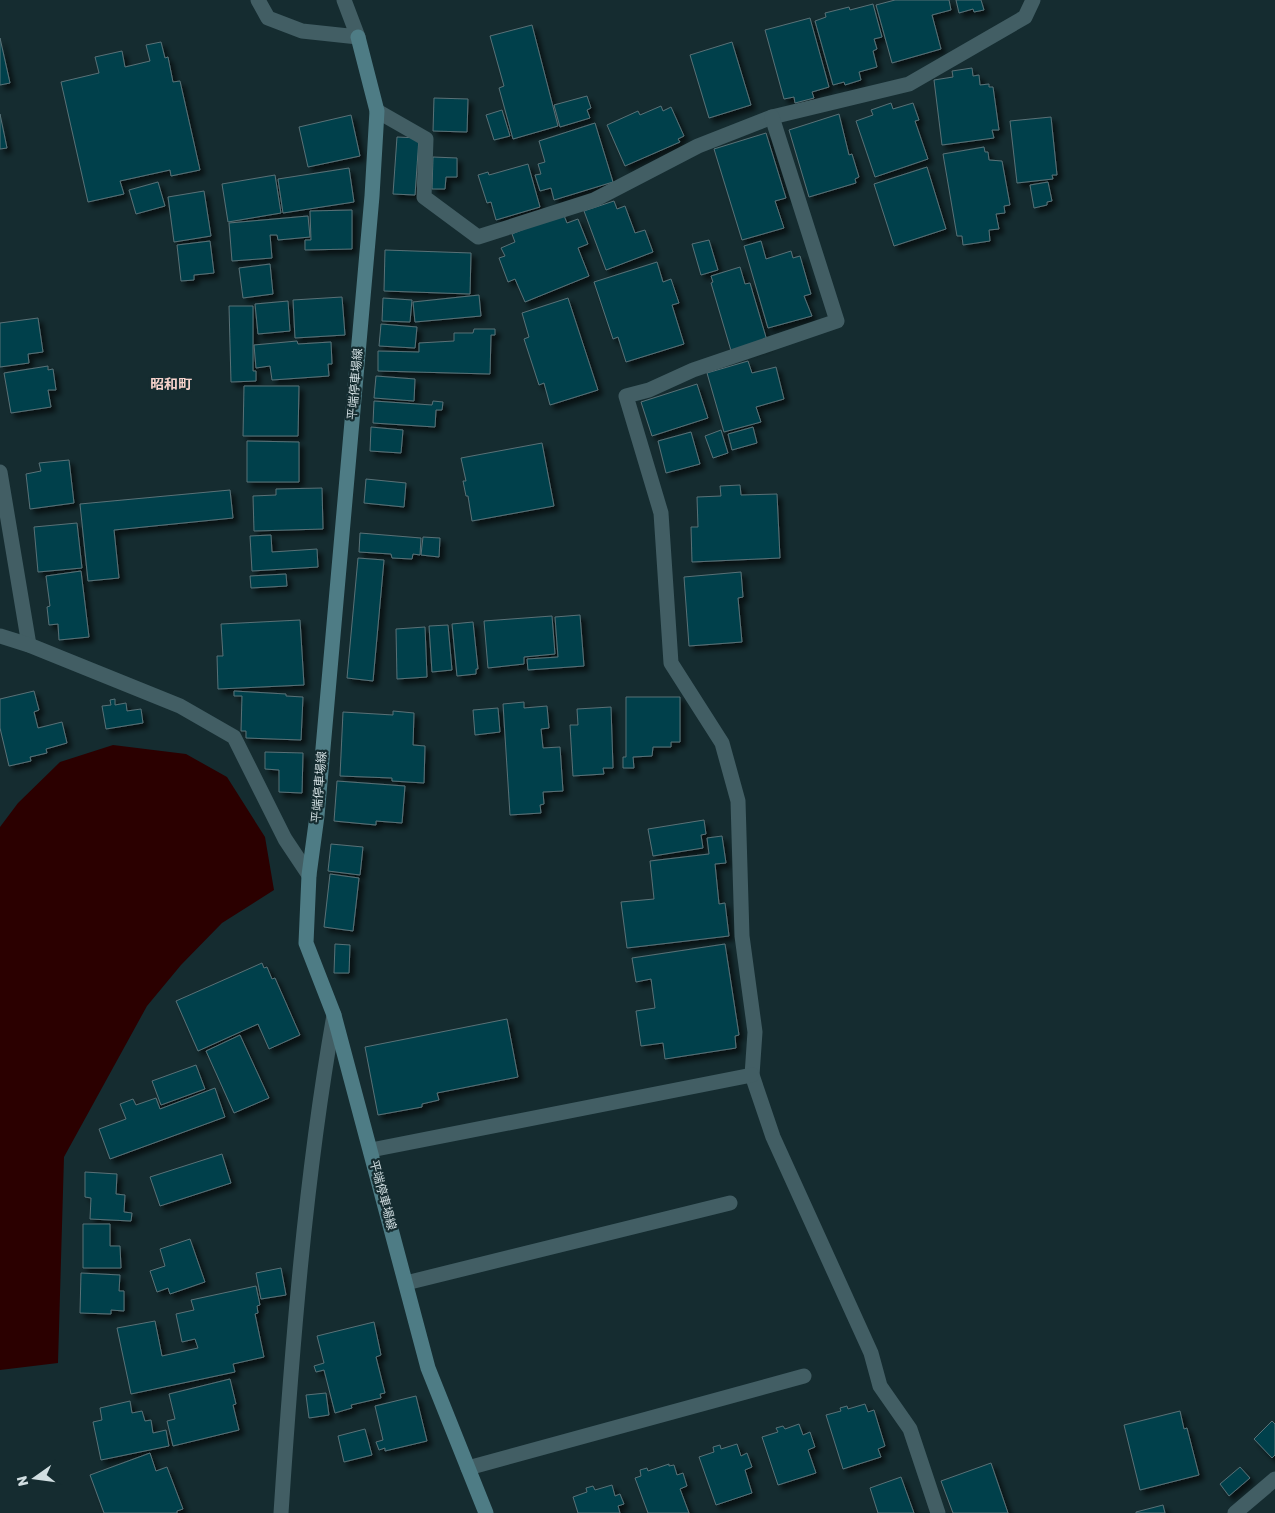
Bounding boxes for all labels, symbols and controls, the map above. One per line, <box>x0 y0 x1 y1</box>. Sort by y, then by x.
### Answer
street label: 平端停車場線 <box>345 348 365 420</box>
district label: 昭和町 <box>150 376 192 393</box>
street label: 平端停車場線 <box>309 751 329 823</box>
street label: 平端停車場線 <box>367 1158 399 1232</box>
north arrow <box>10 1453 60 1503</box>
text: N <box>13 1474 32 1488</box>

